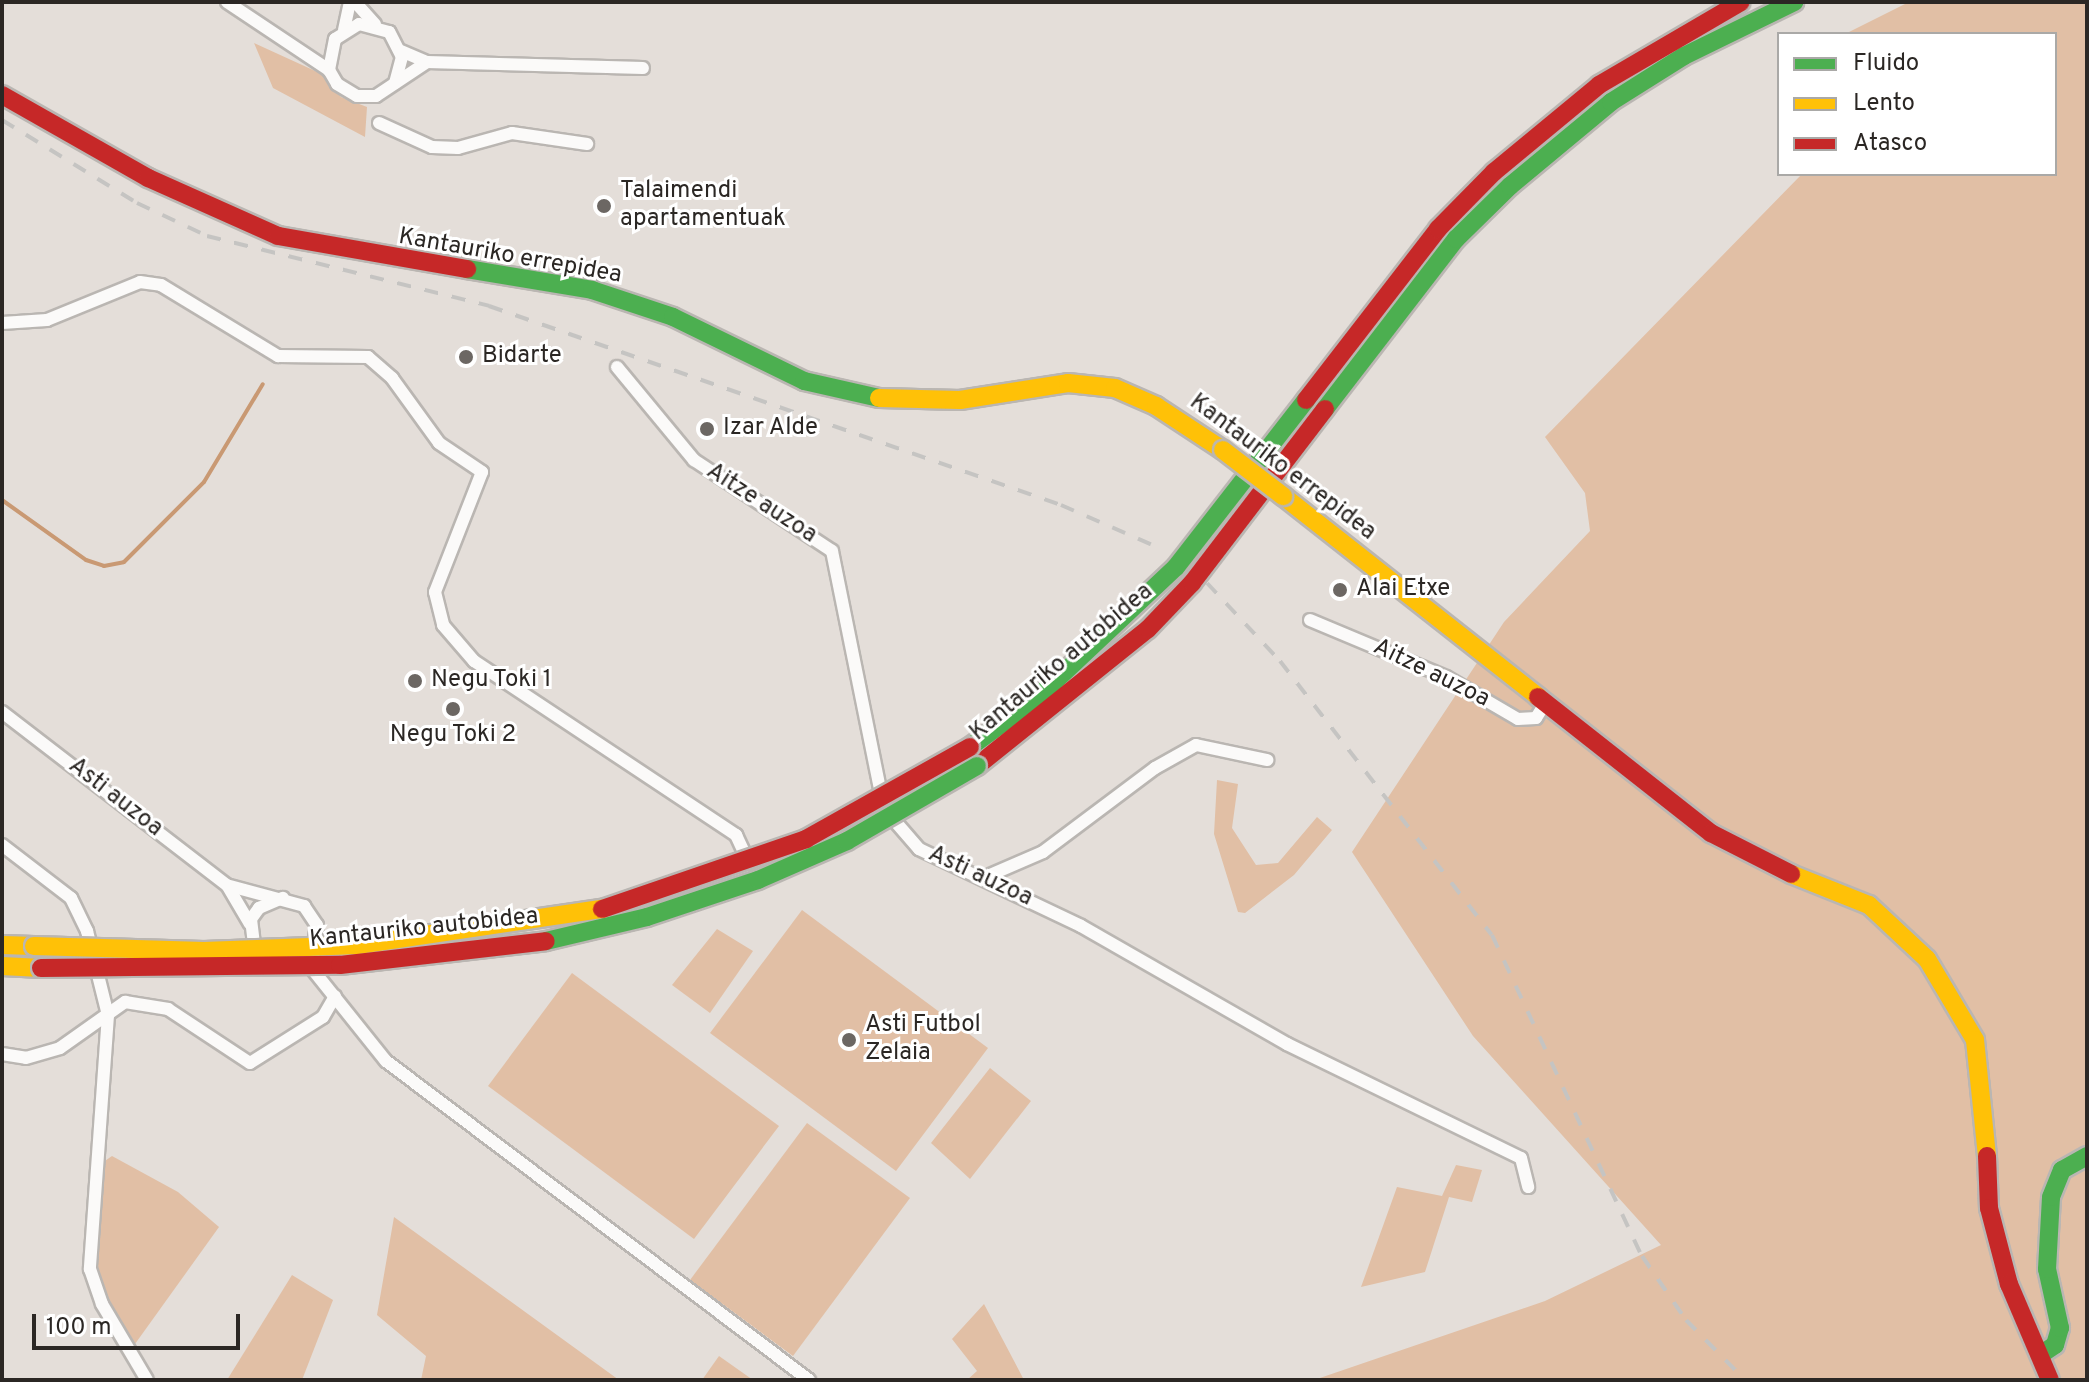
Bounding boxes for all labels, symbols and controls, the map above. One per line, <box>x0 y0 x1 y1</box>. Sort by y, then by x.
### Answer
legend <box>1777 32 2057 176</box>
text: Fluido <box>1853 49 1919 79</box>
text: Lento <box>1853 89 1915 119</box>
text: Atasco <box>1853 129 1927 159</box>
place label: Talaimendi apartamentuak <box>620 178 786 234</box>
marker: Talaimendi apartamentuak <box>595 197 613 215</box>
street label: Kantauriko errepidea <box>396 223 624 291</box>
place label: Bidarte <box>482 343 562 371</box>
marker: Bidarte <box>457 348 475 366</box>
street label: Kantauriko errepidea <box>1183 389 1381 547</box>
place label: Izar Alde <box>723 415 819 443</box>
marker: Izar Alde <box>698 420 716 438</box>
street label: Aitze auzoa <box>700 458 822 550</box>
place label: Alai Etxe <box>1356 576 1450 604</box>
street label: Kantauriko autobidea <box>965 578 1159 748</box>
marker: Alai Etxe <box>1331 581 1349 599</box>
street label: Aitze auzoa <box>1368 633 1494 715</box>
place label: Negu Toki 1 <box>431 667 553 695</box>
marker: Negu Toki 1 <box>406 672 424 690</box>
marker: Negu Toki 2 <box>444 700 462 718</box>
place label: Negu Toki 2 <box>389 722 517 750</box>
street label: Asti auzoa <box>62 752 168 844</box>
street label: Asti auzoa <box>923 840 1037 914</box>
street label: Kantauriko autobidea <box>308 903 540 955</box>
place label: Asti Futbol Zelaia <box>865 1012 981 1068</box>
marker: Asti Futbol Zelaia <box>840 1031 858 1049</box>
scale bar <box>36 1298 244 1348</box>
text: 100 m <box>46 1313 112 1343</box>

